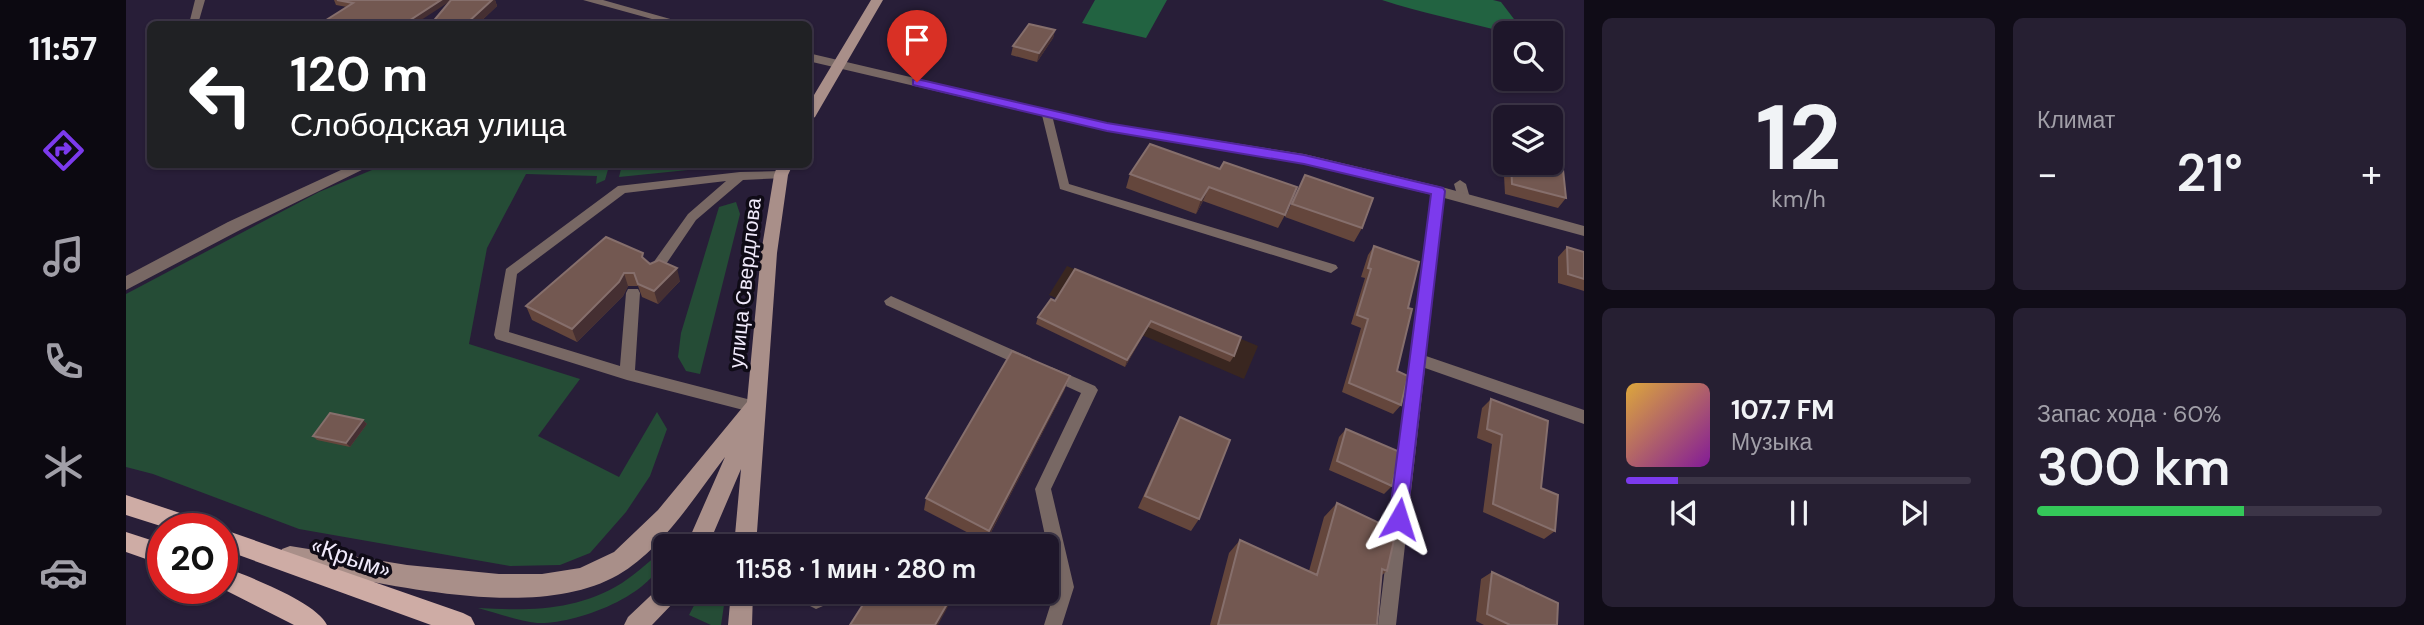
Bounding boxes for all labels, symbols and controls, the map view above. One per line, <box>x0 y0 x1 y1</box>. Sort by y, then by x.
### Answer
pin <box>887 10 947 82</box>
icon: arrive <box>898 21 936 59</box>
map controls <box>1493 21 1563 175</box>
button: search <box>1493 21 1563 91</box>
text: 11:57 <box>29 28 97 70</box>
text: 120 m <box>290 42 428 106</box>
icon: left <box>175 49 266 140</box>
text: 12 <box>1756 79 1841 197</box>
text: Слободская улица <box>290 104 566 146</box>
button: layers <box>1493 105 1563 175</box>
text: Климат <box>2037 105 2115 135</box>
icon: directions <box>39 126 88 175</box>
text: 21° <box>2176 139 2243 207</box>
text: − <box>2037 149 2058 199</box>
text: + <box>2361 149 2382 199</box>
text: km/h <box>1771 184 1826 214</box>
street label: улица Свердлова <box>722 196 768 370</box>
icon: music <box>39 232 88 281</box>
icon: phone <box>39 337 88 386</box>
text: 107.7 FM <box>1731 393 1834 427</box>
text: Запас хода · 60% <box>2037 399 2221 429</box>
text: Музыка <box>1731 427 1812 457</box>
text: 300 km <box>2037 433 2231 501</box>
icon: climate <box>39 442 88 491</box>
position arrow <box>1362 482 1436 556</box>
icon: previous <box>1665 494 1703 532</box>
icon: pause <box>1780 494 1818 532</box>
icon: next <box>1895 494 1933 532</box>
speed limit sign: 20 <box>147 513 238 604</box>
street label: «Крым» <box>307 529 395 586</box>
icon: car <box>39 548 88 597</box>
text: 11:58 · 1 мин · 280 m <box>736 552 976 586</box>

